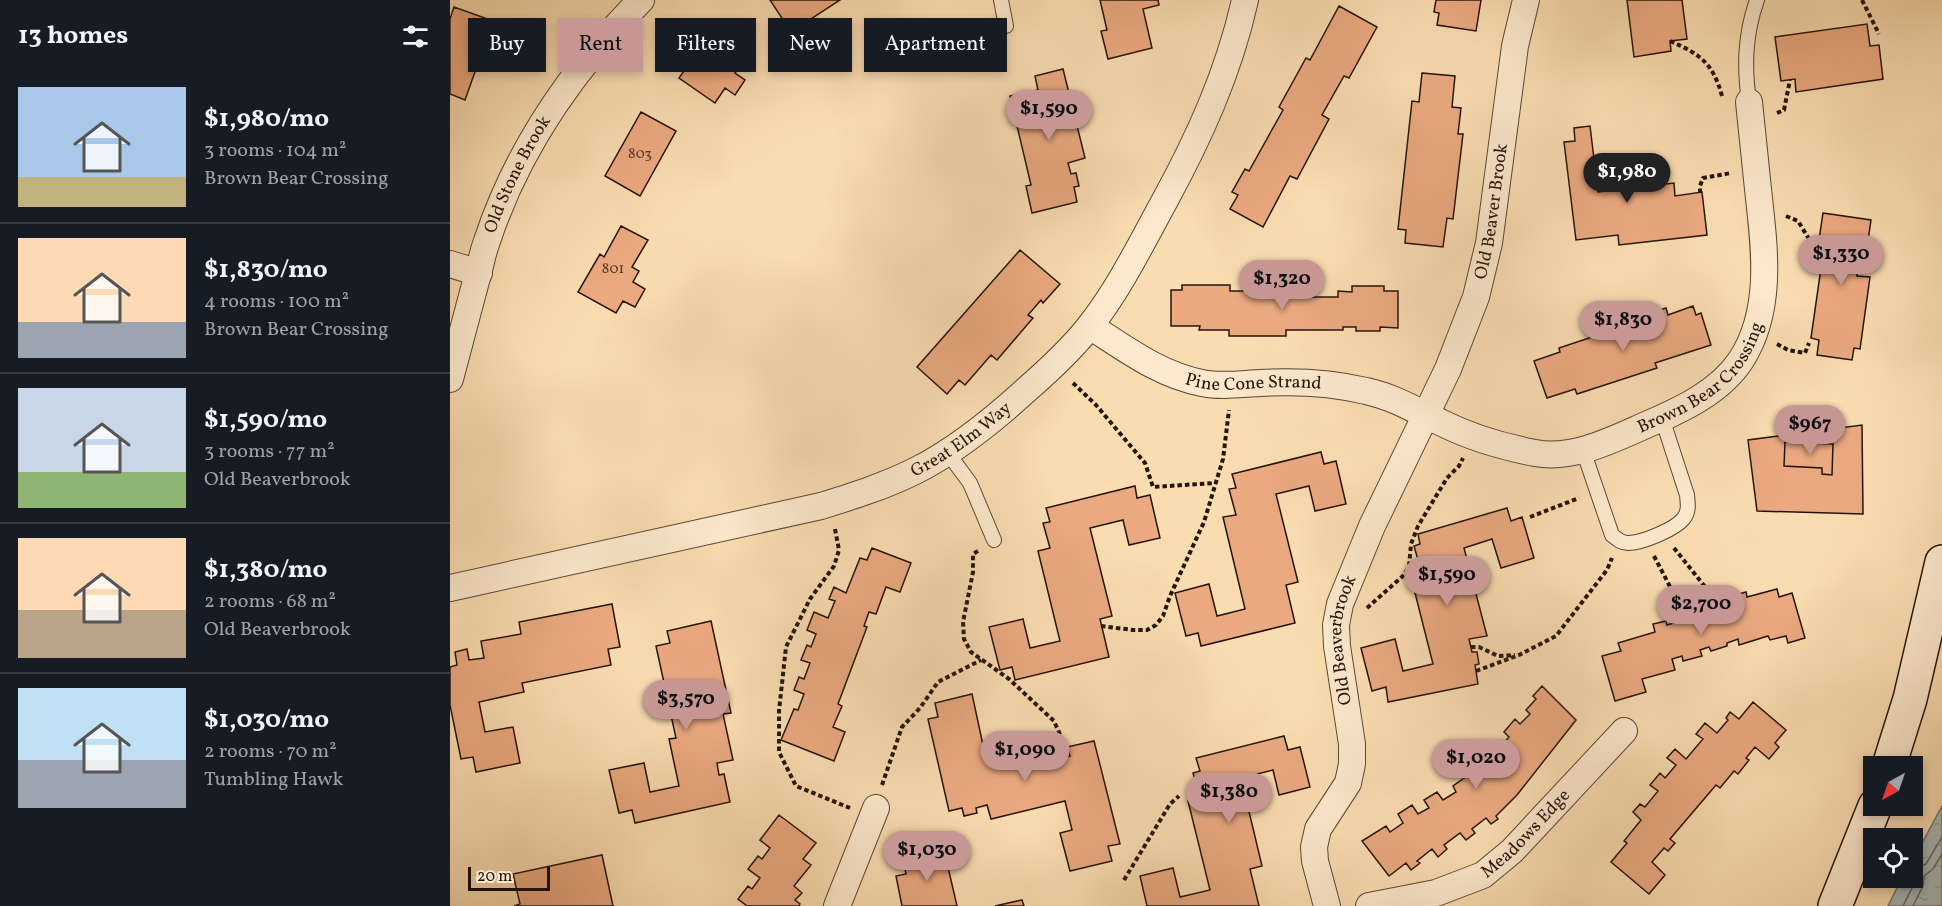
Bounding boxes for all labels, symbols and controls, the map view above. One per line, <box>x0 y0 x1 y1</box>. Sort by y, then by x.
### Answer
text: 13 homes <box>18 18 128 54</box>
chip: Buy <box>468 18 546 72</box>
chip: Rent <box>558 18 643 72</box>
chip: Filters <box>655 18 756 72</box>
chip: New <box>768 18 852 72</box>
chip: Apartment <box>864 18 1007 72</box>
icon: filters <box>399 20 432 53</box>
pin: $1,590 <box>1000 90 1098 141</box>
text: $1,590 <box>1020 95 1078 123</box>
text: $1,980/mo <box>204 101 329 137</box>
icon: home <box>66 111 138 183</box>
street label: Old Stone Brook <box>478 111 557 237</box>
text: 3 rooms · 104 m² <box>204 137 346 165</box>
street label: Old Beaver Brook <box>1468 142 1515 282</box>
house number: 803 <box>628 144 652 165</box>
pin: $1,980 <box>1578 153 1676 204</box>
text: $1,980 <box>1597 158 1657 186</box>
text: Brown Bear Crossing <box>204 165 388 193</box>
pin: $1,330 <box>1792 235 1890 286</box>
text: $1,330 <box>1813 240 1869 268</box>
text: $1,830/mo <box>204 252 328 288</box>
house number: 801 <box>602 259 624 280</box>
pin: $1,320 <box>1233 260 1331 311</box>
icon: home <box>66 262 138 334</box>
text: $1,320 <box>1253 265 1311 293</box>
text: 4 rooms · 100 m² <box>204 288 349 316</box>
pin: $1,830 <box>1574 301 1672 352</box>
text: $1,830 <box>1594 306 1652 334</box>
text: Brown Bear Crossing <box>204 316 388 344</box>
street label: Brown Bear Crossing <box>1633 319 1770 440</box>
street label: Pine Cone Strand <box>1182 367 1323 398</box>
street label: Great Elm Way <box>906 396 1017 484</box>
text: $1,590/mo <box>204 402 327 438</box>
pin: $967 <box>1774 405 1846 456</box>
text: $967 <box>1788 410 1832 438</box>
icon: home <box>66 412 138 484</box>
text: 3 rooms · 77 m² <box>204 438 335 466</box>
text: Old Beaverbrook <box>204 466 351 494</box>
text: $1,380/mo <box>204 552 327 588</box>
pin: $1,590 <box>1398 556 1496 607</box>
text: $1,590 <box>1418 561 1476 589</box>
icon: home <box>66 562 138 634</box>
street label: Old Beaverbrook <box>1323 571 1363 707</box>
pin: $2,700 <box>1652 585 1750 636</box>
text: 2 rooms · 68 m² <box>204 588 336 616</box>
text: $2,700 <box>1671 590 1731 618</box>
text: Old Beaverbrook <box>204 616 351 644</box>
pin: $3,570 <box>637 680 735 731</box>
text: $3,570 <box>657 685 715 713</box>
text: $1,030/mo <box>204 702 329 738</box>
icon: home <box>66 712 138 784</box>
pin: $1,090 <box>976 731 1074 782</box>
text: $1,090 <box>995 736 1055 764</box>
text: 2 rooms · 70 m² <box>204 738 337 766</box>
pin: $1,020 <box>1427 739 1525 790</box>
text: $1,020 <box>1446 744 1506 772</box>
north arrow <box>1863 756 1923 816</box>
map controls <box>1863 756 1923 888</box>
text: Tumbling Hawk <box>204 766 343 794</box>
pin: $1,380 <box>1180 773 1278 824</box>
text: $1,380 <box>1200 778 1258 806</box>
street label: Meadows Edge <box>1476 784 1576 884</box>
button: locate <box>1863 828 1923 888</box>
pin: $1,030 <box>878 831 976 882</box>
text: $1,030 <box>897 836 957 864</box>
scale bar <box>468 864 550 892</box>
text: 20 m <box>477 866 512 888</box>

